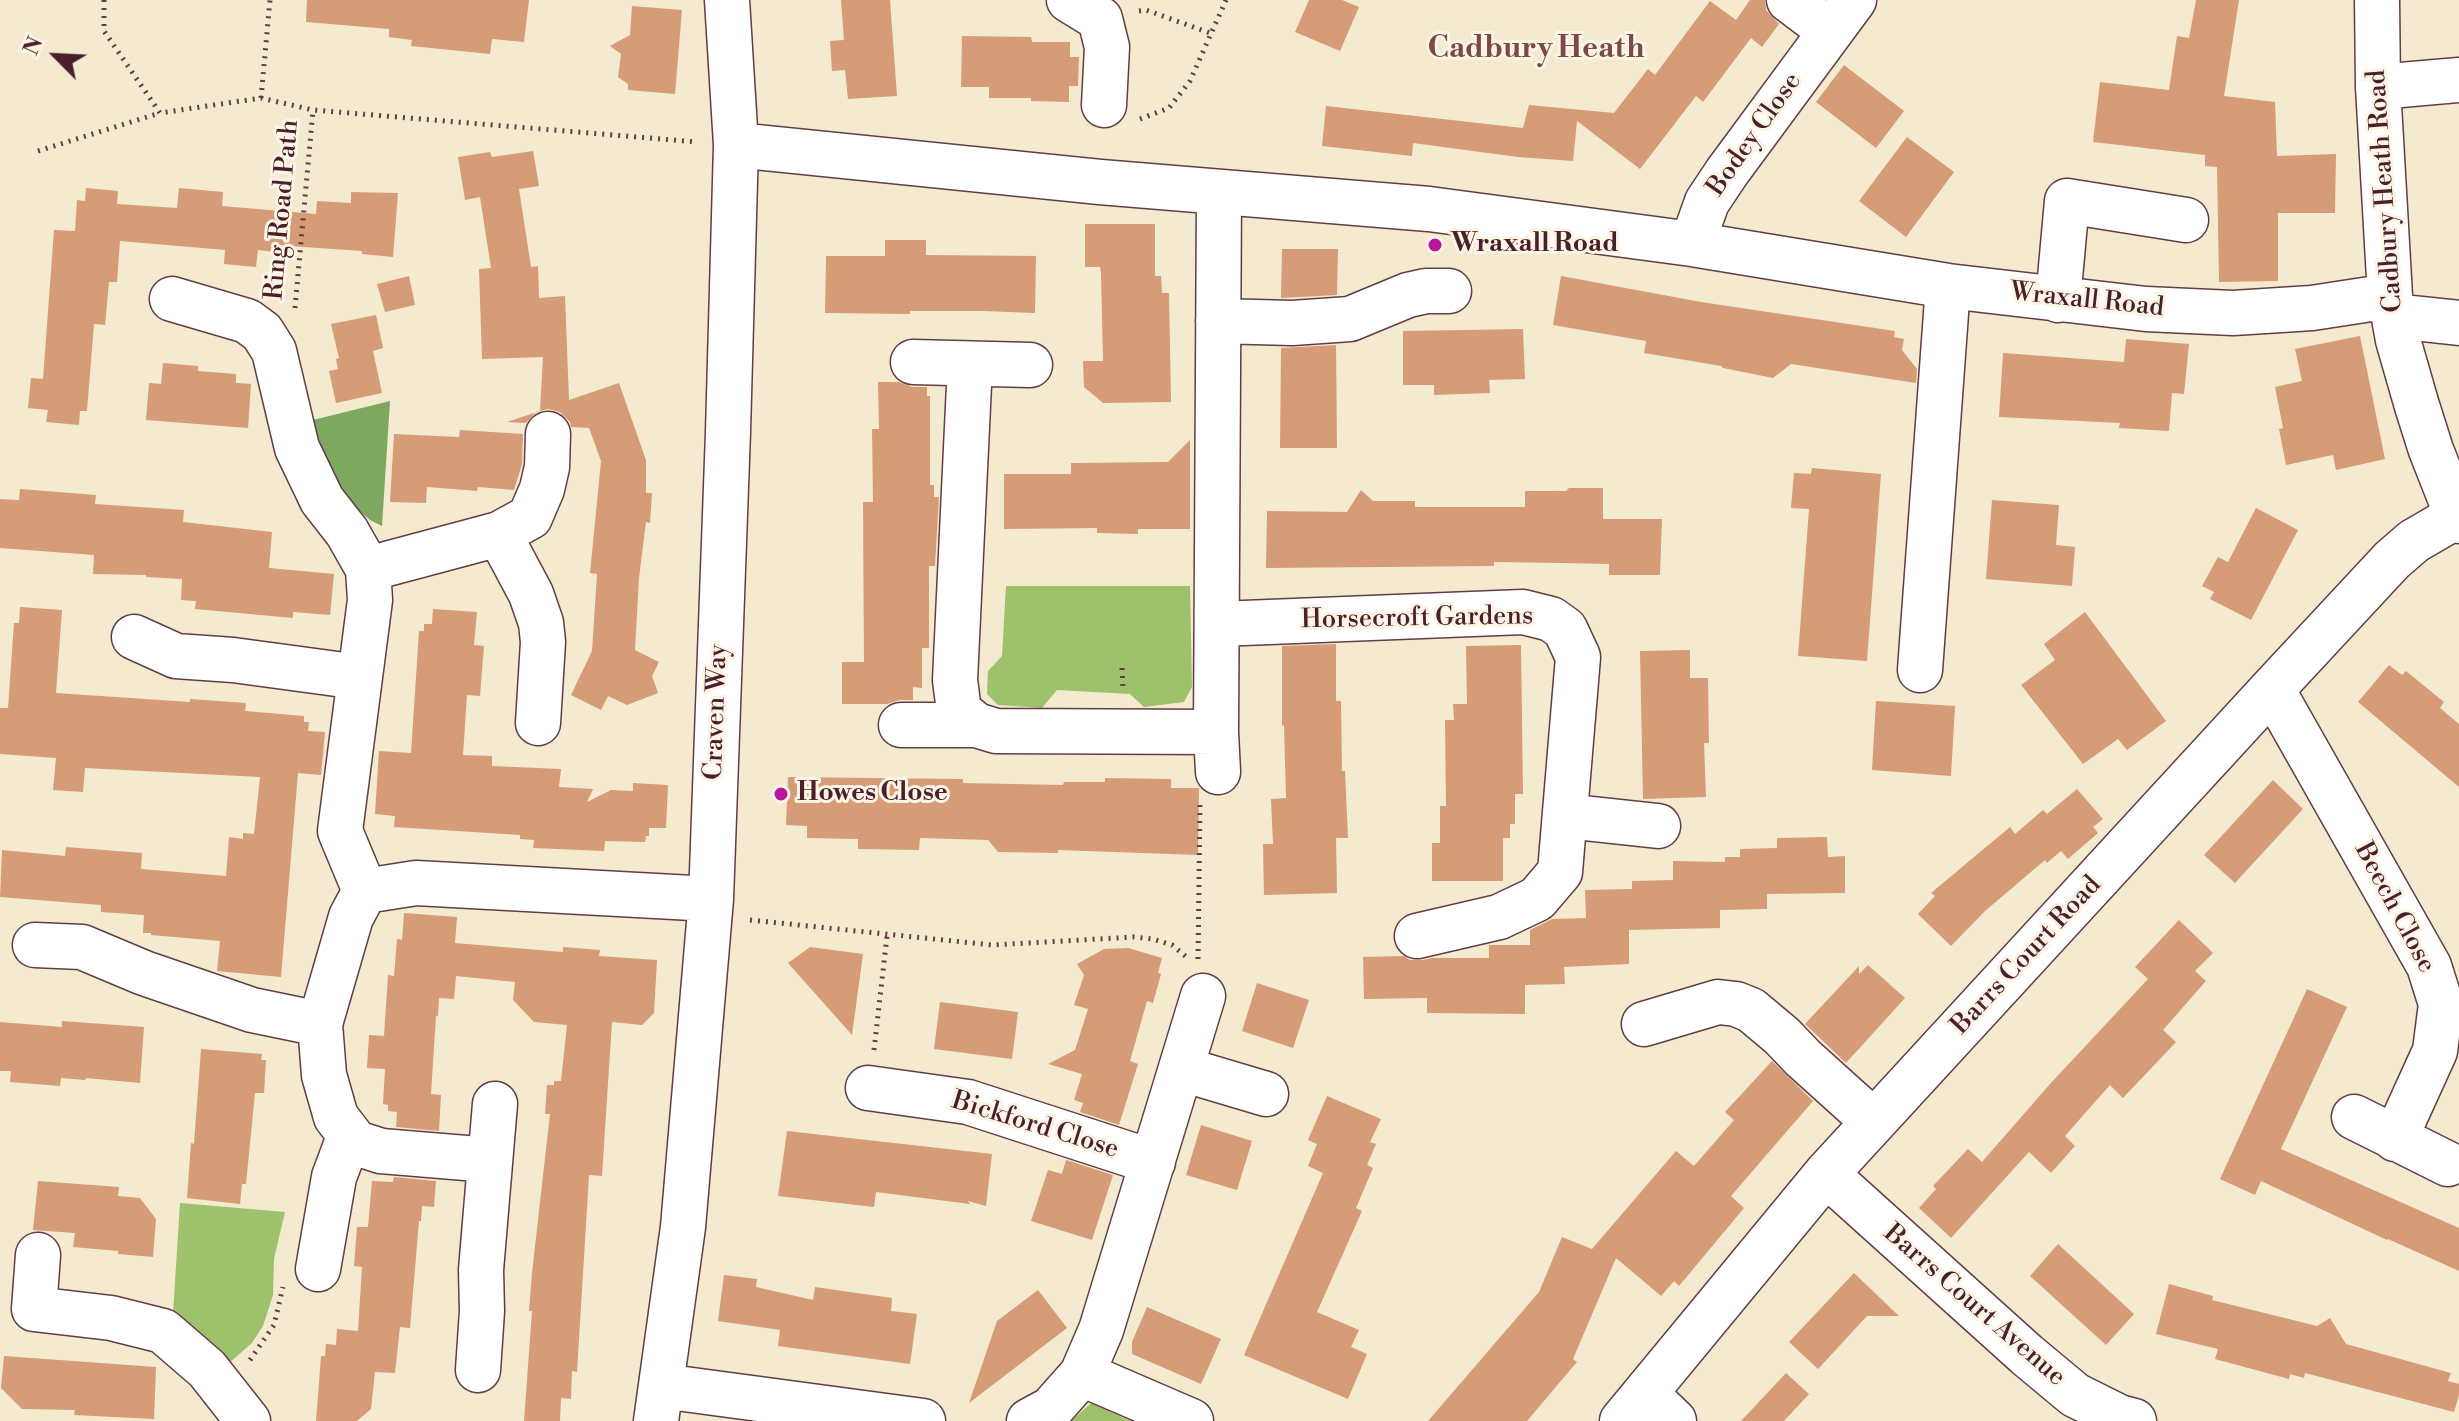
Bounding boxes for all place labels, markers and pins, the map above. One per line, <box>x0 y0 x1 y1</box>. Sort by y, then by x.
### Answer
place label: Wraxall Road <box>1451 229 1619 261</box>
marker: Wraxall Road <box>1426 236 1444 254</box>
place label: Howes Close <box>797 778 948 810</box>
marker: Howes Close <box>772 785 790 803</box>

